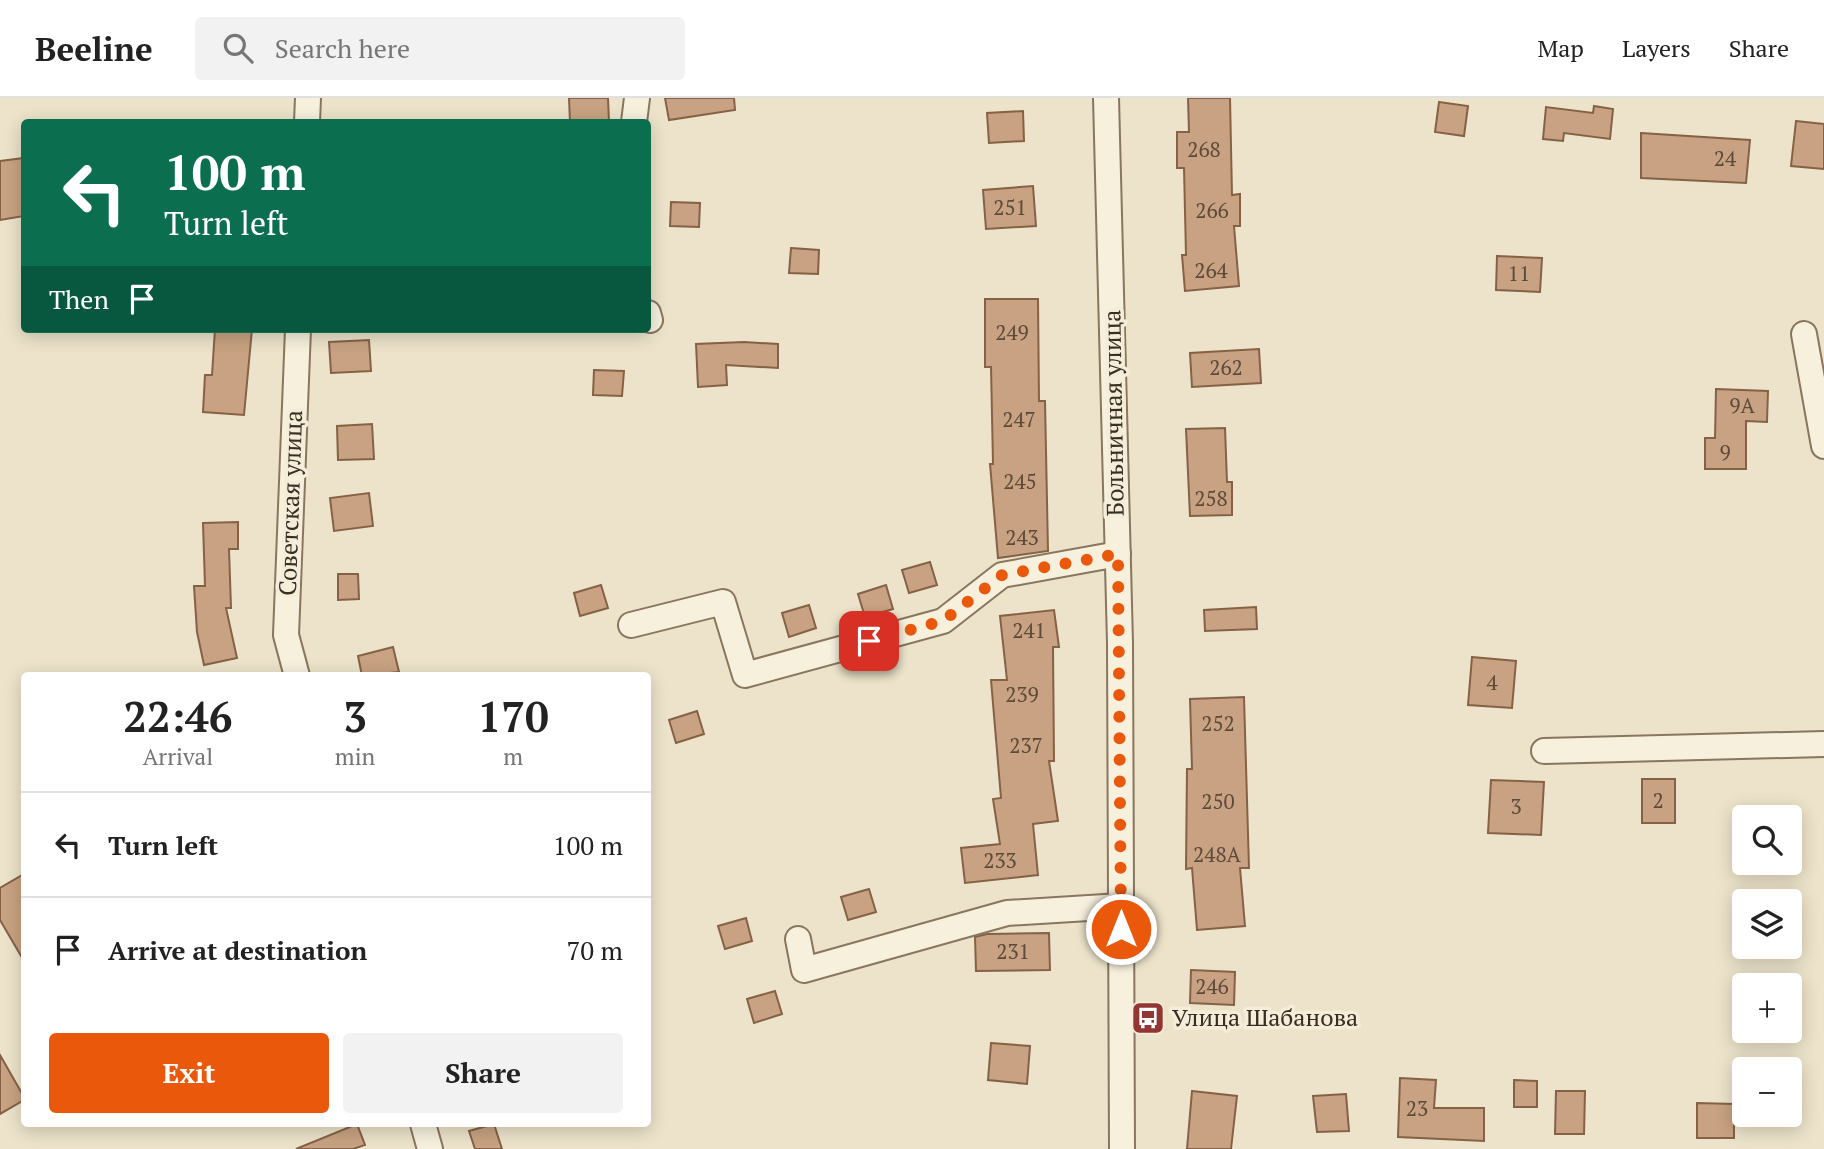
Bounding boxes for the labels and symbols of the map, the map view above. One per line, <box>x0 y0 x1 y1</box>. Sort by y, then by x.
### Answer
house number: 268 <box>1187 135 1221 163</box>
house number: 24 <box>1714 144 1737 172</box>
house number: 251 <box>993 193 1027 221</box>
house number: 266 <box>1195 196 1229 224</box>
house number: 264 <box>1194 256 1229 284</box>
house number: 11 <box>1508 259 1530 287</box>
street label: Больничная улица <box>1095 309 1131 517</box>
house number: 249 <box>995 318 1029 346</box>
house number: 262 <box>1209 353 1243 381</box>
house number: 9А <box>1729 391 1755 419</box>
house number: 247 <box>1002 405 1036 433</box>
street label: Советская улица <box>271 410 309 596</box>
house number: 9 <box>1719 438 1731 466</box>
house number: 245 <box>1003 467 1037 495</box>
house number: 258 <box>1194 484 1228 512</box>
house number: 243 <box>1005 523 1039 551</box>
pin <box>839 611 899 671</box>
house number: 241 <box>1012 616 1046 644</box>
house number: 4 <box>1486 668 1498 696</box>
house number: 239 <box>1005 680 1039 708</box>
house number: 252 <box>1201 709 1235 737</box>
house number: 237 <box>1009 731 1043 759</box>
house number: 2 <box>1652 786 1664 814</box>
house number: 250 <box>1201 787 1235 815</box>
house number: 3 <box>1510 792 1522 820</box>
house number: 248А <box>1193 840 1242 868</box>
house number: 233 <box>983 846 1017 874</box>
position arrow <box>1084 892 1158 966</box>
house number: 231 <box>996 937 1030 965</box>
house number: 246 <box>1195 972 1229 1000</box>
bus stop icon: Улица Шабанова <box>1129 999 1167 1037</box>
place label: Улица Шабанова <box>1172 1001 1358 1033</box>
house number: 23 <box>1406 1094 1428 1122</box>

